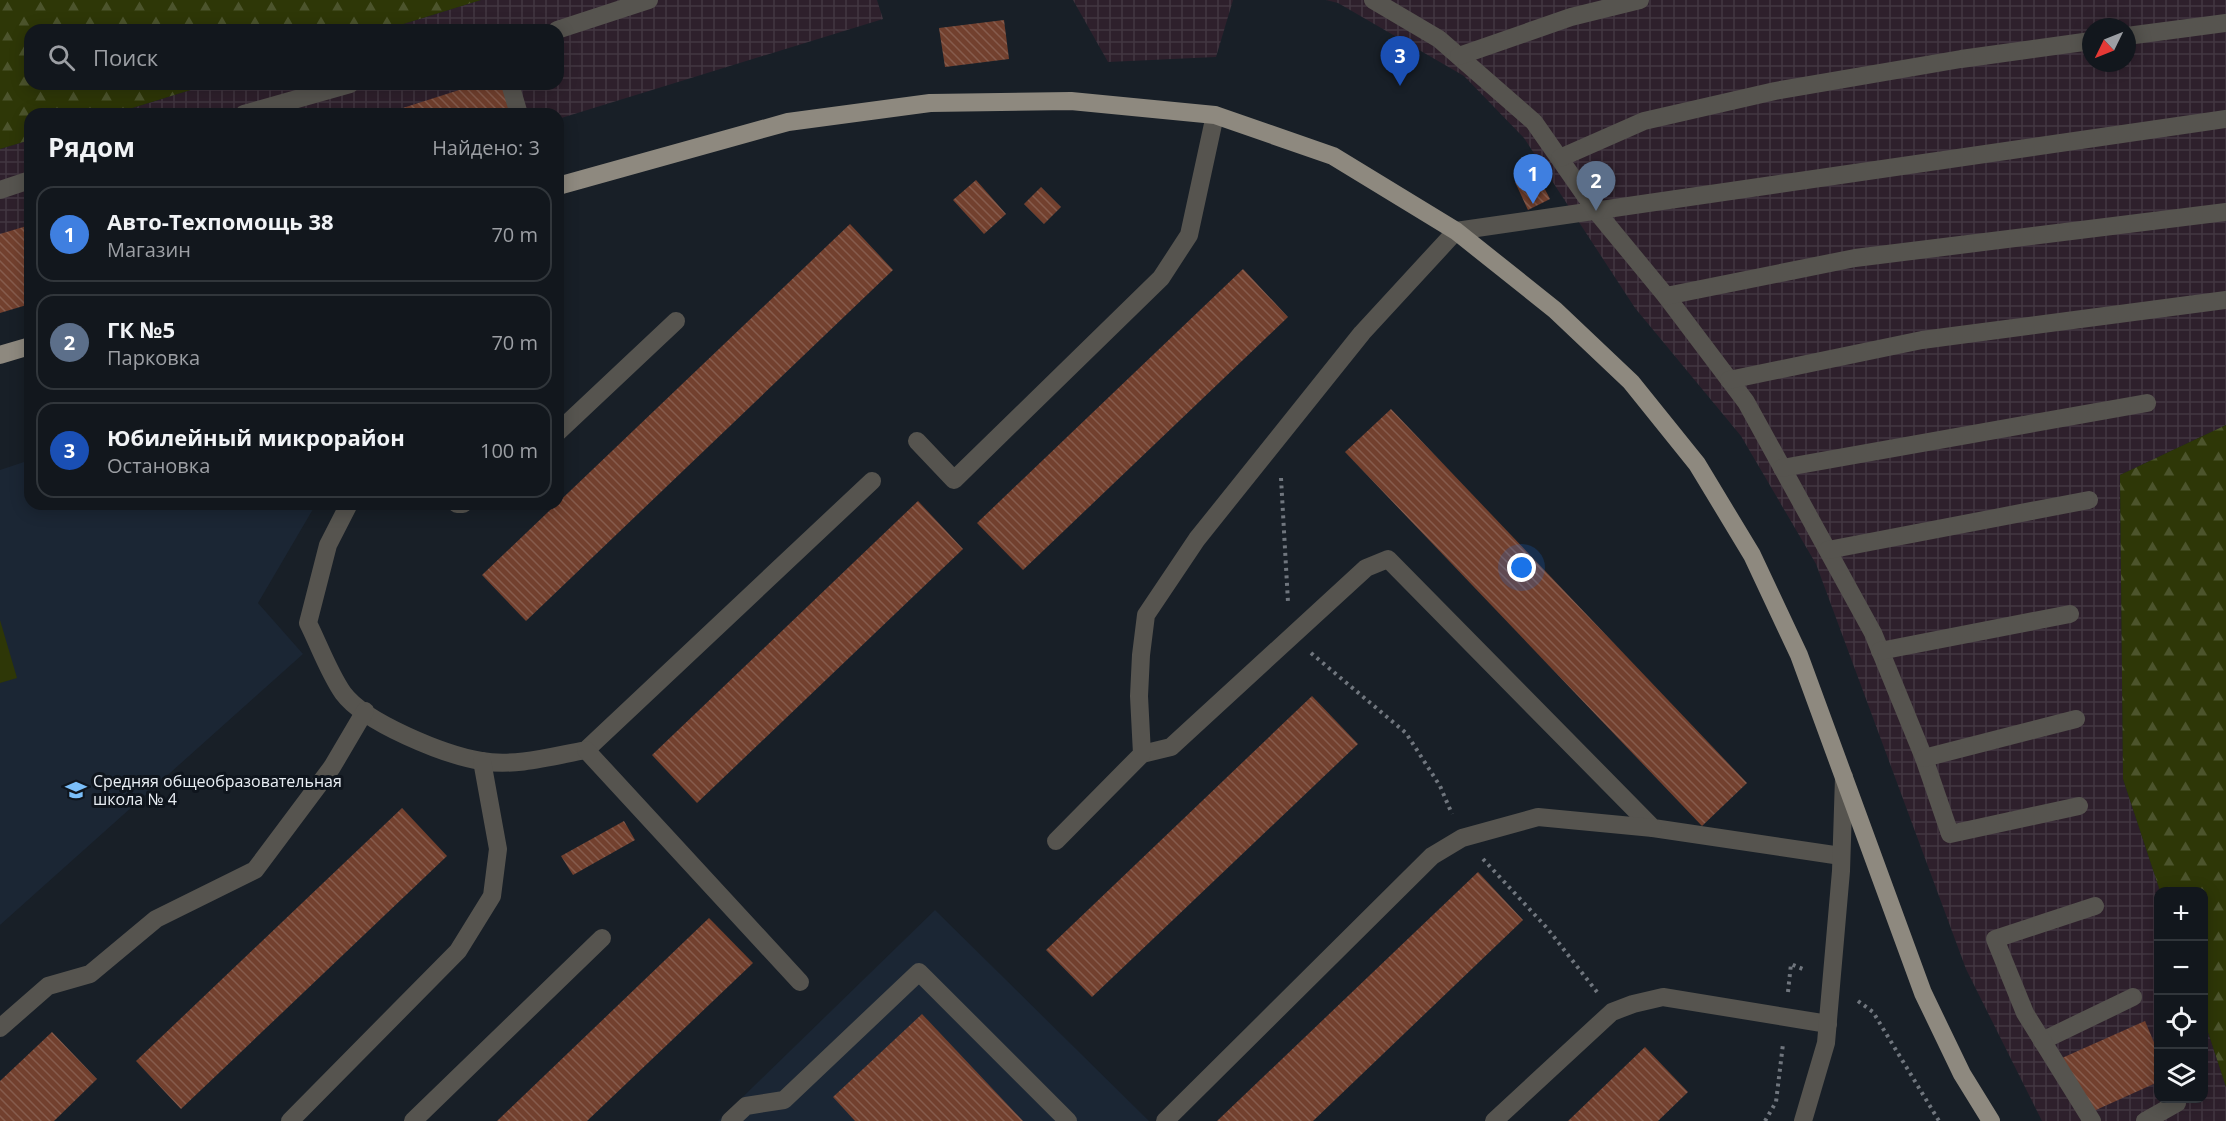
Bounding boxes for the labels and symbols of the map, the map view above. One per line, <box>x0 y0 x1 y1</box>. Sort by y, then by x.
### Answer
north arrow <box>2082 18 2136 72</box>
pin: 3 <box>1380 36 1420 86</box>
pin: 1 <box>1514 154 1552 204</box>
pin: 2 <box>1576 162 1616 211</box>
your location <box>1507 553 1536 582</box>
place label: Средняя общеобразовательная школа № 4 <box>93 770 342 810</box>
school or university icon: Средняя общеобразовательная школа № 4 <box>64 778 88 802</box>

